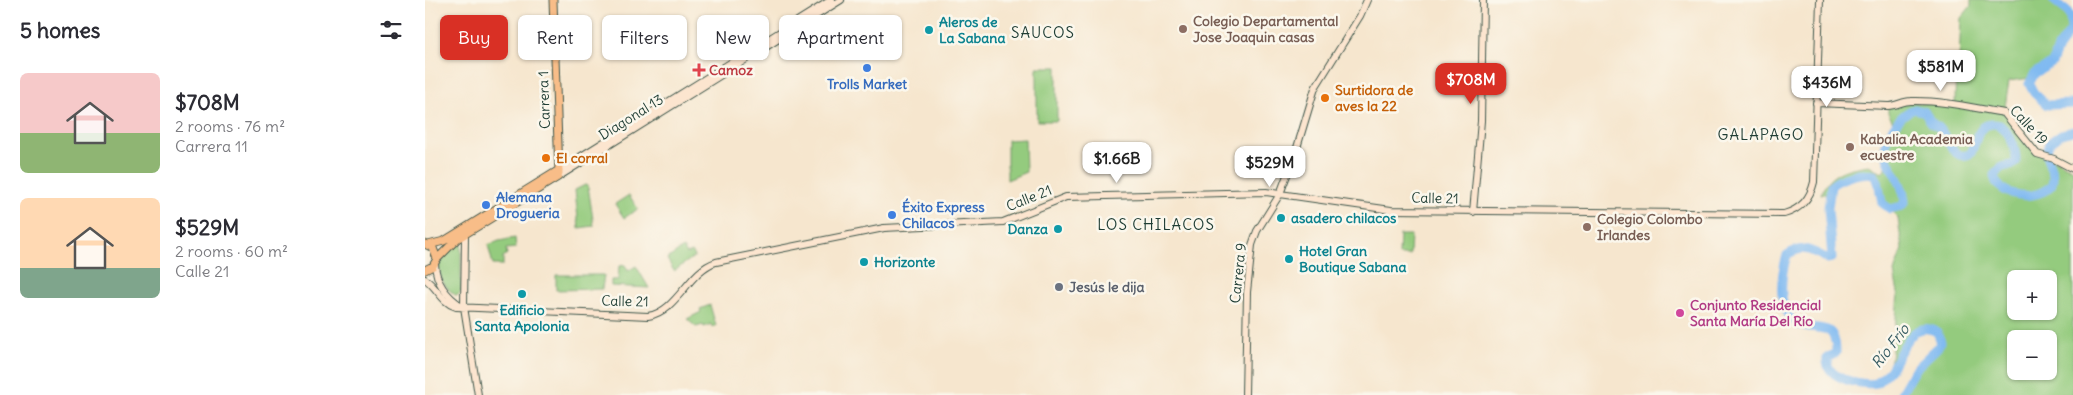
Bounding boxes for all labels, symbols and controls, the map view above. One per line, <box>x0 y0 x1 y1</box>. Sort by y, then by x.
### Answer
place label: Colegio Departamental Jose Joaquin casas <box>1193 12 1338 46</box>
place label: Aleros de La Sabana <box>939 13 1005 47</box>
chip: Buy <box>440 15 508 60</box>
chip: Rent <box>518 15 592 60</box>
chip: Filters <box>602 15 687 60</box>
chip: New <box>697 15 769 60</box>
chip: Apartment <box>779 15 902 60</box>
icon: filters <box>377 16 405 44</box>
text: 5 homes <box>20 17 100 44</box>
district label: SAUCOS <box>1011 23 1075 42</box>
marker: Colegio Departamental Jose Joaquin casas <box>1177 23 1189 35</box>
marker: Aleros de La Sabana <box>923 24 935 36</box>
pin: $581M <box>1906 49 1976 92</box>
text: $581M <box>1918 56 1964 76</box>
place label: Camoz <box>709 61 753 79</box>
marker: Trolls Market <box>861 62 873 74</box>
pin: $708M <box>1436 62 1506 105</box>
marker: Camoz <box>693 64 705 76</box>
pin: $436M <box>1792 66 1862 108</box>
text: $708M <box>1446 69 1496 89</box>
street label: Carrera 1 <box>534 71 554 129</box>
text: $436M <box>1802 72 1852 92</box>
place label: Trolls Market <box>827 75 907 93</box>
place label: Surtidora de aves la 22 <box>1335 81 1414 115</box>
text: $708M <box>175 89 240 116</box>
street label: Diagonal 13 <box>595 90 667 144</box>
marker: Surtidora de aves la 22 <box>1319 92 1331 104</box>
icon: home <box>60 93 120 153</box>
street label: Calle 19 <box>2006 101 2052 149</box>
text: 2 rooms · 76 m² <box>175 116 285 136</box>
district label: GALAPAGO <box>1718 125 1804 144</box>
place label: Kabalia Academia ecuestre <box>1860 130 1973 164</box>
text: Carrera 11 <box>175 136 248 156</box>
marker: Kabalia Academia ecuestre <box>1844 141 1856 153</box>
pin: $1.66B <box>1076 142 1158 184</box>
pin: $529M <box>1235 146 1305 188</box>
text: $1.66B <box>1093 148 1141 168</box>
place label: El corral <box>556 149 608 167</box>
marker: El corral <box>540 152 552 164</box>
text: $529M <box>1245 152 1295 172</box>
street label: Calle 21 <box>1004 181 1054 215</box>
place label: Alemana Drogueria <box>496 188 560 222</box>
street label: Calle 21 <box>1411 189 1459 207</box>
place label: Éxito Express Chilacos <box>902 198 985 232</box>
marker: Alemana Drogueria <box>480 199 492 211</box>
marker: Éxito Express Chilacos <box>886 209 898 221</box>
place label: asadero chilacos <box>1291 209 1397 227</box>
place label: Colegio Colombo Irlandes <box>1597 210 1703 244</box>
marker: asadero chilacos <box>1275 212 1287 224</box>
text: $529M <box>175 214 239 241</box>
district label: LOS CHILACOS <box>1097 215 1215 234</box>
icon: home <box>60 218 120 278</box>
place label: Danza <box>1007 220 1048 238</box>
marker: Colegio Colombo Irlandes <box>1581 221 1593 233</box>
marker: Danza <box>1052 223 1064 235</box>
text: 2 rooms · 60 m² <box>175 241 288 261</box>
street label: Carrera 9 <box>1226 242 1250 304</box>
place label: Hotel Gran Boutique Sabana <box>1299 242 1406 276</box>
place label: Horizonte <box>874 253 936 271</box>
marker: Hotel Gran Boutique Sabana <box>1283 253 1295 265</box>
marker: Horizonte <box>858 256 870 268</box>
text: Calle 21 <box>175 261 229 281</box>
map controls <box>2007 270 2057 380</box>
button: + <box>2007 270 2057 320</box>
place label: Jesús le dija <box>1069 278 1144 296</box>
marker: Jesús le dija <box>1053 281 1065 293</box>
marker: Edificio Santa Apolonia <box>516 288 528 300</box>
street label: Calle 21 <box>601 292 649 310</box>
place label: Conjunto Residencial Santa María Del Río <box>1690 296 1821 330</box>
place label: Edificio Santa Apolonia <box>475 301 569 335</box>
marker: Conjunto Residencial Santa María Del Río <box>1674 307 1686 319</box>
water label: Río Frío <box>1867 319 1914 372</box>
button: − <box>2007 330 2057 380</box>

